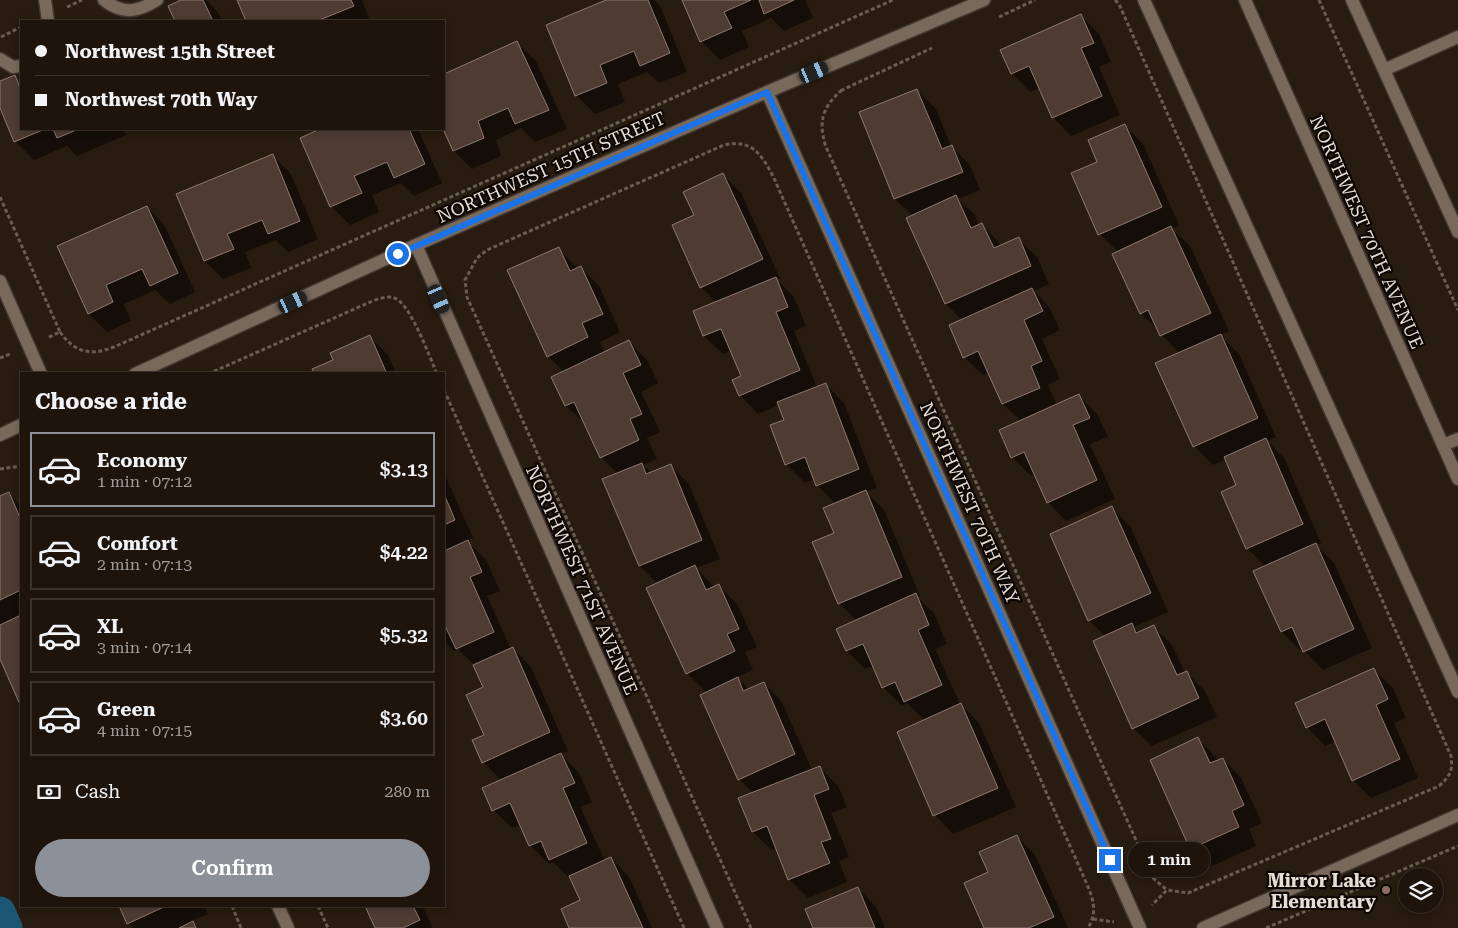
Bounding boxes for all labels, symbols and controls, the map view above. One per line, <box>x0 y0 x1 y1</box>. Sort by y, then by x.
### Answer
text: Northwest 15th Street <box>65 40 275 63</box>
car <box>797 59 830 85</box>
text: Northwest 70th Way <box>65 88 257 111</box>
street label: NORTHWEST 15TH STREET <box>434 107 668 227</box>
street label: NORTHWEST 70TH AVENUE <box>1306 112 1428 352</box>
route start <box>387 243 409 265</box>
car <box>426 282 451 316</box>
car <box>276 289 309 315</box>
text: Choose a ride <box>35 389 187 414</box>
street label: NORTHWEST 70TH WAY <box>916 399 1024 608</box>
icon: car <box>37 447 82 492</box>
text: Economy <box>97 449 187 472</box>
text: $3.13 <box>380 458 428 481</box>
street label: NORTHWEST 71ST AVENUE <box>522 462 642 698</box>
text: 1 min · 07:12 <box>97 472 192 491</box>
icon: car <box>37 530 82 575</box>
text: Comfort <box>97 532 178 555</box>
text: $4.22 <box>380 541 428 564</box>
text: 2 min · 07:13 <box>97 555 192 574</box>
icon: car <box>37 613 82 658</box>
text: XL <box>97 615 123 638</box>
text: $5.32 <box>380 624 428 647</box>
text: 3 min · 07:14 <box>97 638 192 657</box>
icon: car <box>37 696 82 741</box>
text: Green <box>97 698 155 721</box>
text: $3.60 <box>380 707 428 730</box>
text: 4 min · 07:15 <box>97 721 192 740</box>
icon: cash <box>35 778 63 806</box>
text: Cash <box>75 780 120 803</box>
text: 280 m <box>384 782 430 801</box>
button: Confirm <box>35 839 430 897</box>
callout: 1 min <box>1128 842 1210 878</box>
route end <box>1099 849 1121 871</box>
text: 1 min <box>1147 850 1191 869</box>
map controls <box>1398 868 1443 913</box>
button: layers <box>1398 868 1443 913</box>
place label: Mirror Lake Elementary <box>1267 870 1376 912</box>
marker: Mirror Lake Elementary <box>1380 884 1392 896</box>

